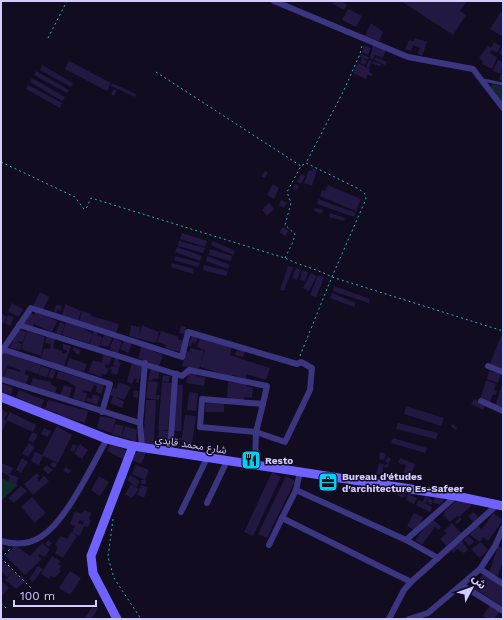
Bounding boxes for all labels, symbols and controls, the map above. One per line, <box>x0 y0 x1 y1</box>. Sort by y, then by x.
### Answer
street label: شارع محمد قايدي <box>154 433 228 458</box>
restaurant icon: Resto <box>240 449 262 471</box>
place label: Resto <box>265 455 293 466</box>
office icon: Bureau d'études d'architecture Es-Safeer <box>317 471 339 493</box>
place label: Bureau d'études d'architecture Es-Safeer <box>342 471 464 494</box>
north arrow <box>452 568 492 608</box>
text: ش <box>469 572 489 592</box>
scale bar <box>14 582 96 608</box>
text: 100 m <box>20 589 55 603</box>

